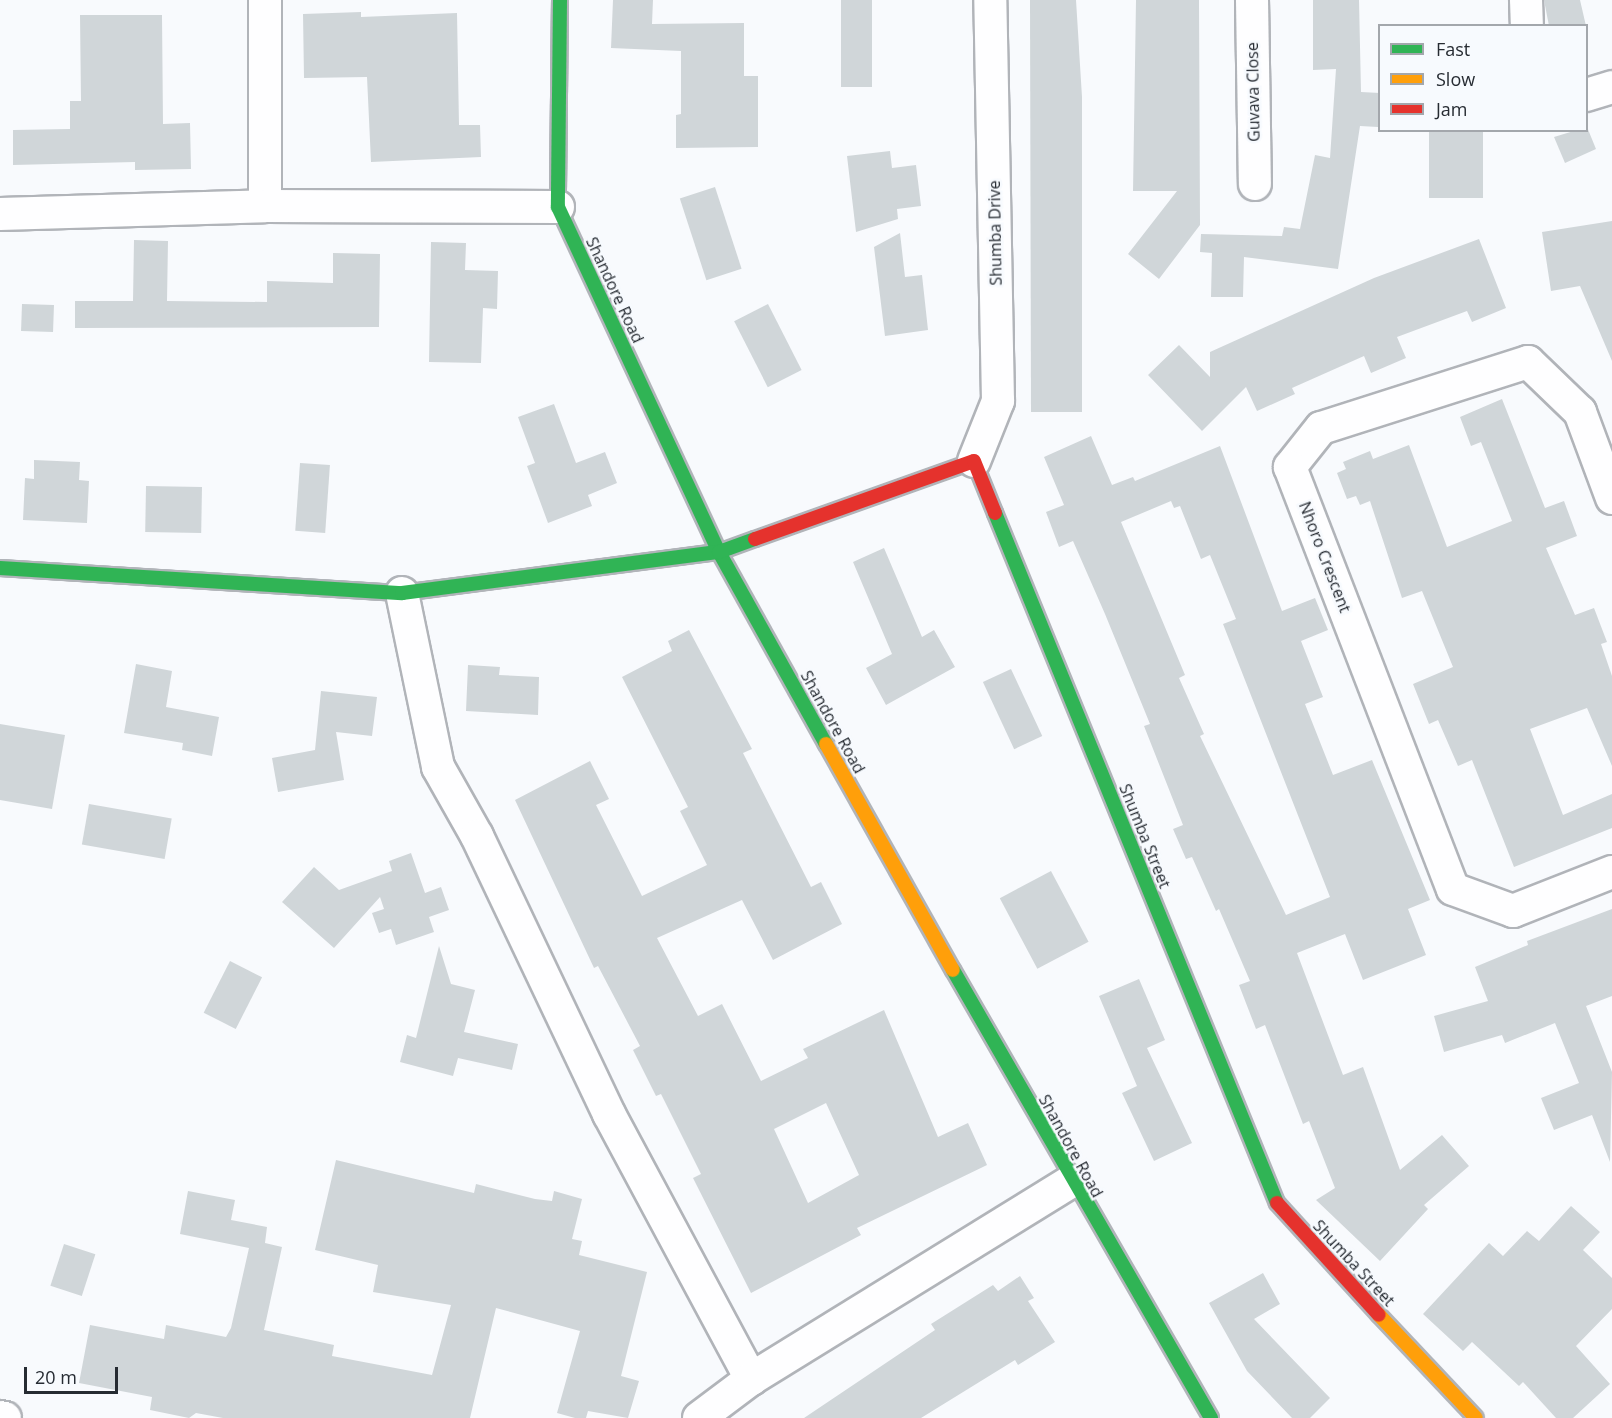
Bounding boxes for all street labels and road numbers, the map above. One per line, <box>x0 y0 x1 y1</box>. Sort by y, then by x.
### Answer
street label: Guvava Close <box>1243 42 1263 142</box>
street label: Shumba Drive <box>984 180 1006 286</box>
street label: Shandore Road <box>582 234 648 346</box>
street label: Nhoro Crescent <box>1295 499 1355 615</box>
street label: Shandore Road <box>797 667 869 777</box>
street label: Shumba Street <box>1115 781 1175 891</box>
street label: Shandore Road <box>1035 1091 1107 1201</box>
street label: Shumba Street <box>1309 1216 1399 1310</box>

